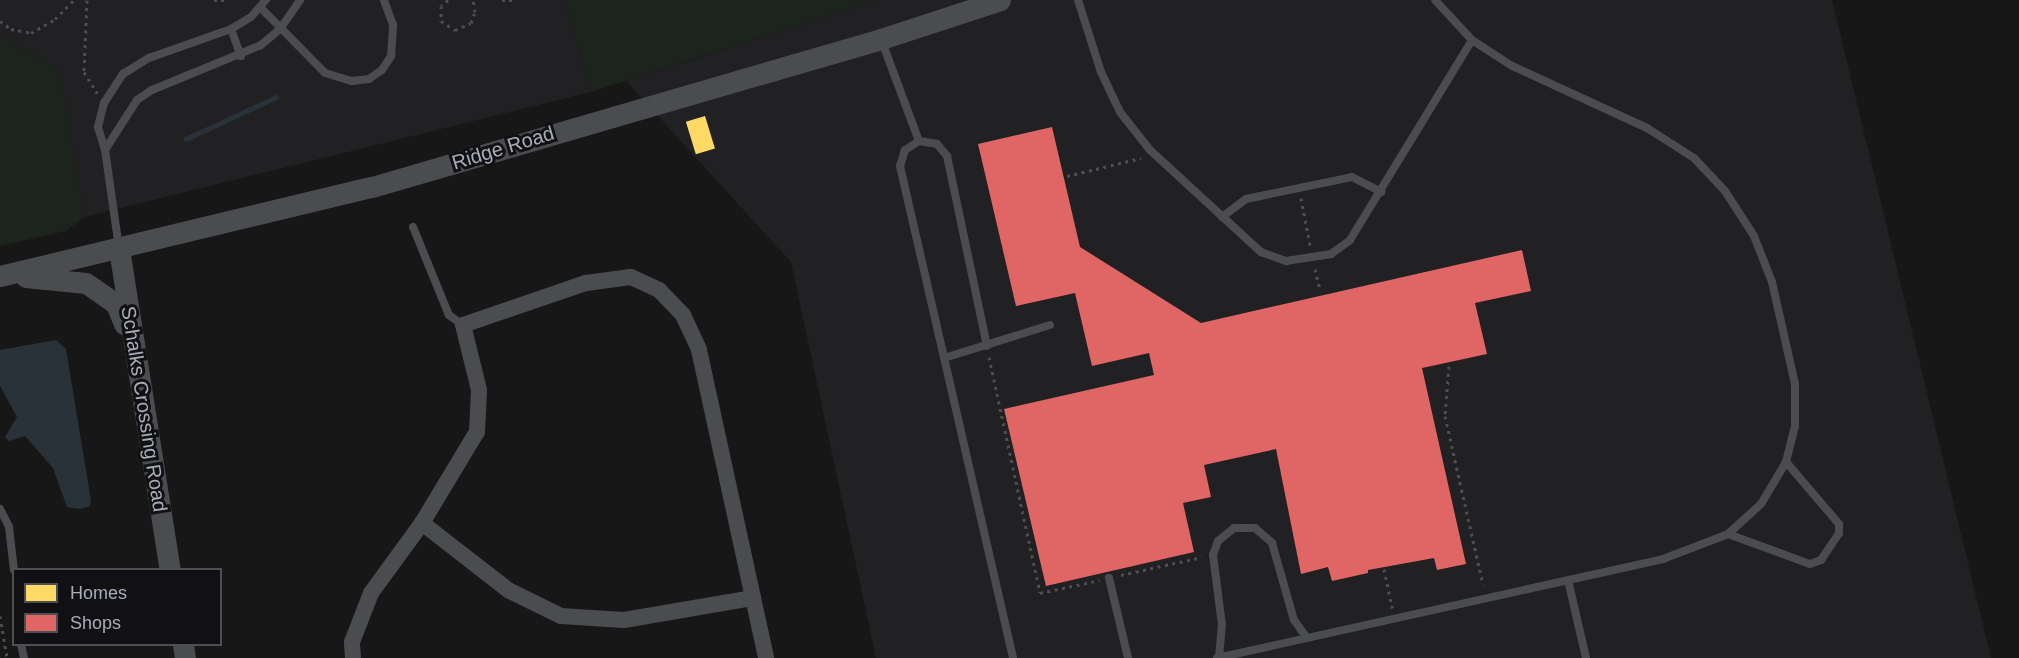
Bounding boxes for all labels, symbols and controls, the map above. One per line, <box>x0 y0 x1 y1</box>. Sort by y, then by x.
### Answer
street label: Ridge Road <box>449 121 557 175</box>
street label: Schalks Crossing Road <box>116 304 172 514</box>
legend <box>12 568 222 646</box>
text: Homes <box>70 583 127 603</box>
text: Shops <box>70 613 121 633</box>

